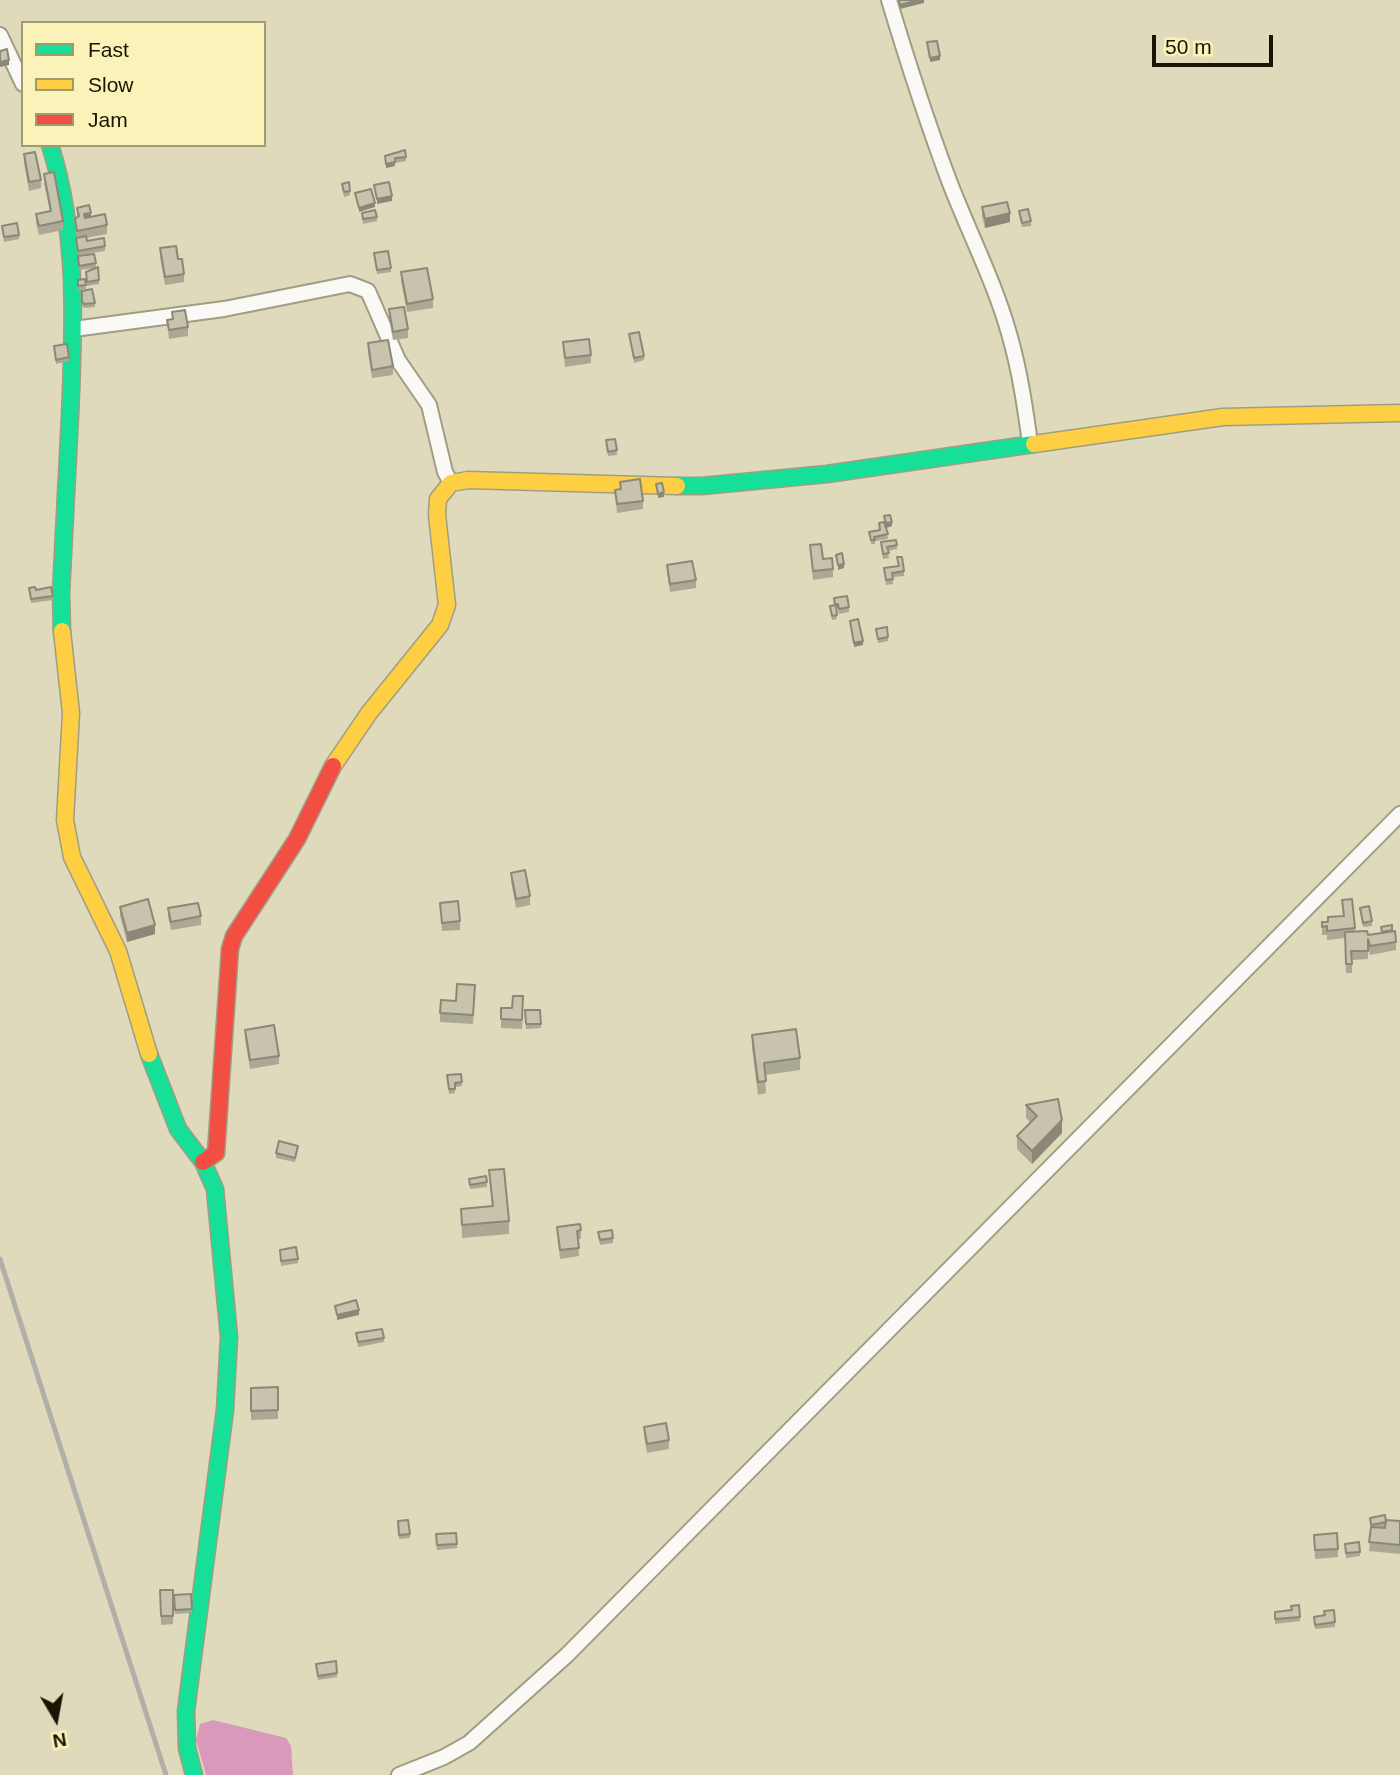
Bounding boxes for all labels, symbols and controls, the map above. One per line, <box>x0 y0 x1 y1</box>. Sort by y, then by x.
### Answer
legend <box>21 21 266 147</box>
scale bar <box>1155 21 1276 65</box>
text: 50 m <box>1165 35 1212 58</box>
text: Fast <box>88 38 129 61</box>
text: Slow <box>88 73 134 96</box>
text: Jam <box>88 108 128 131</box>
north arrow <box>21 1684 91 1754</box>
text: N <box>51 1729 68 1752</box>

